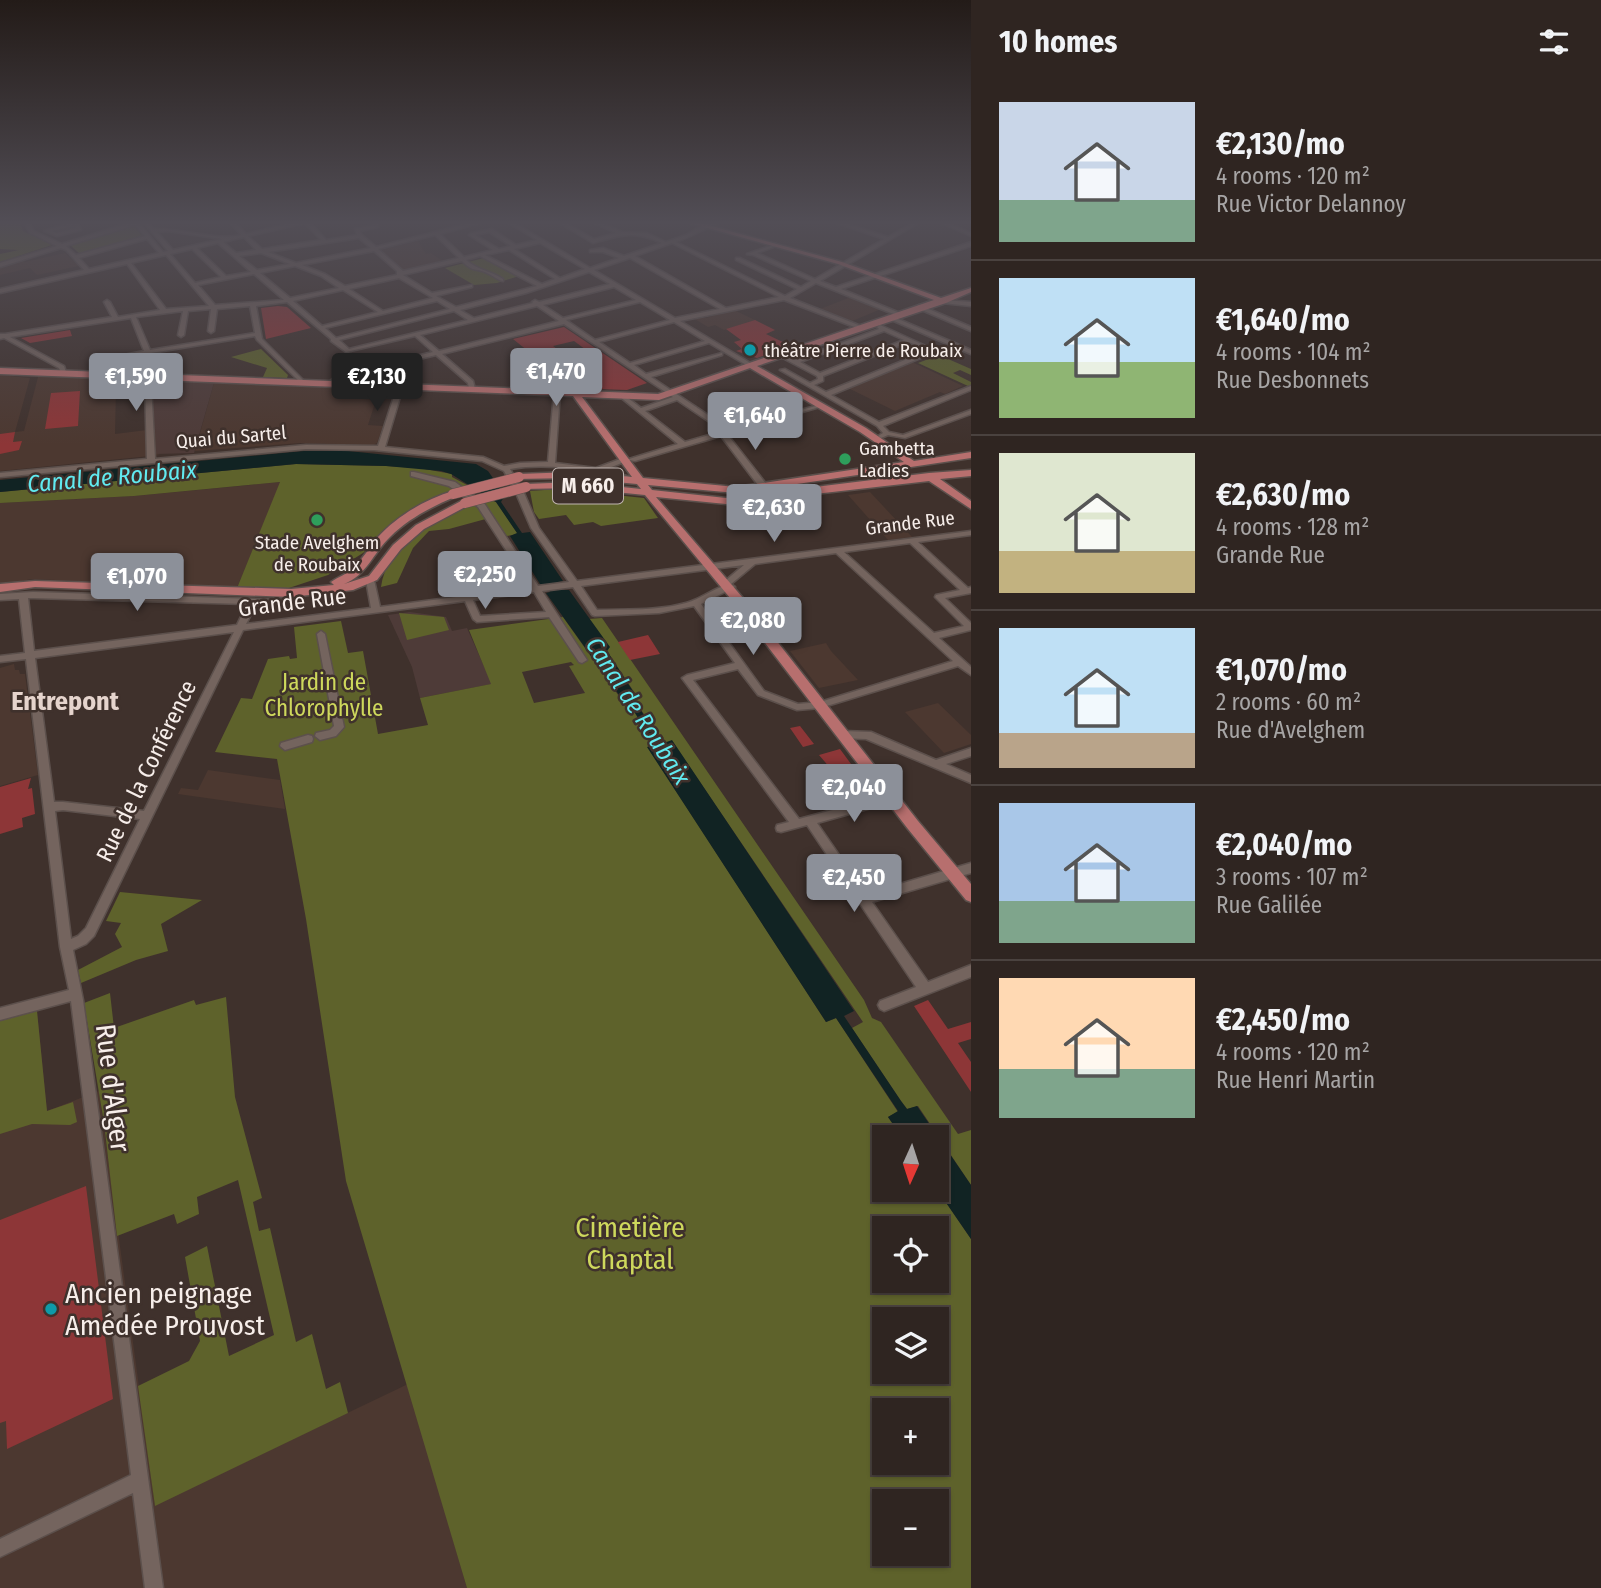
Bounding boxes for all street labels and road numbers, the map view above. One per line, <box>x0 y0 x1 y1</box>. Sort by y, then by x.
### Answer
street label: Quai du Sartel <box>175 421 287 453</box>
road number: M 660 <box>553 468 623 504</box>
street label: Grande Rue <box>864 506 956 540</box>
street label: Grande Rue <box>236 581 348 623</box>
street label: Rue de la Conférence <box>90 676 202 866</box>
street label: Rue d'Alger <box>89 1022 137 1154</box>

